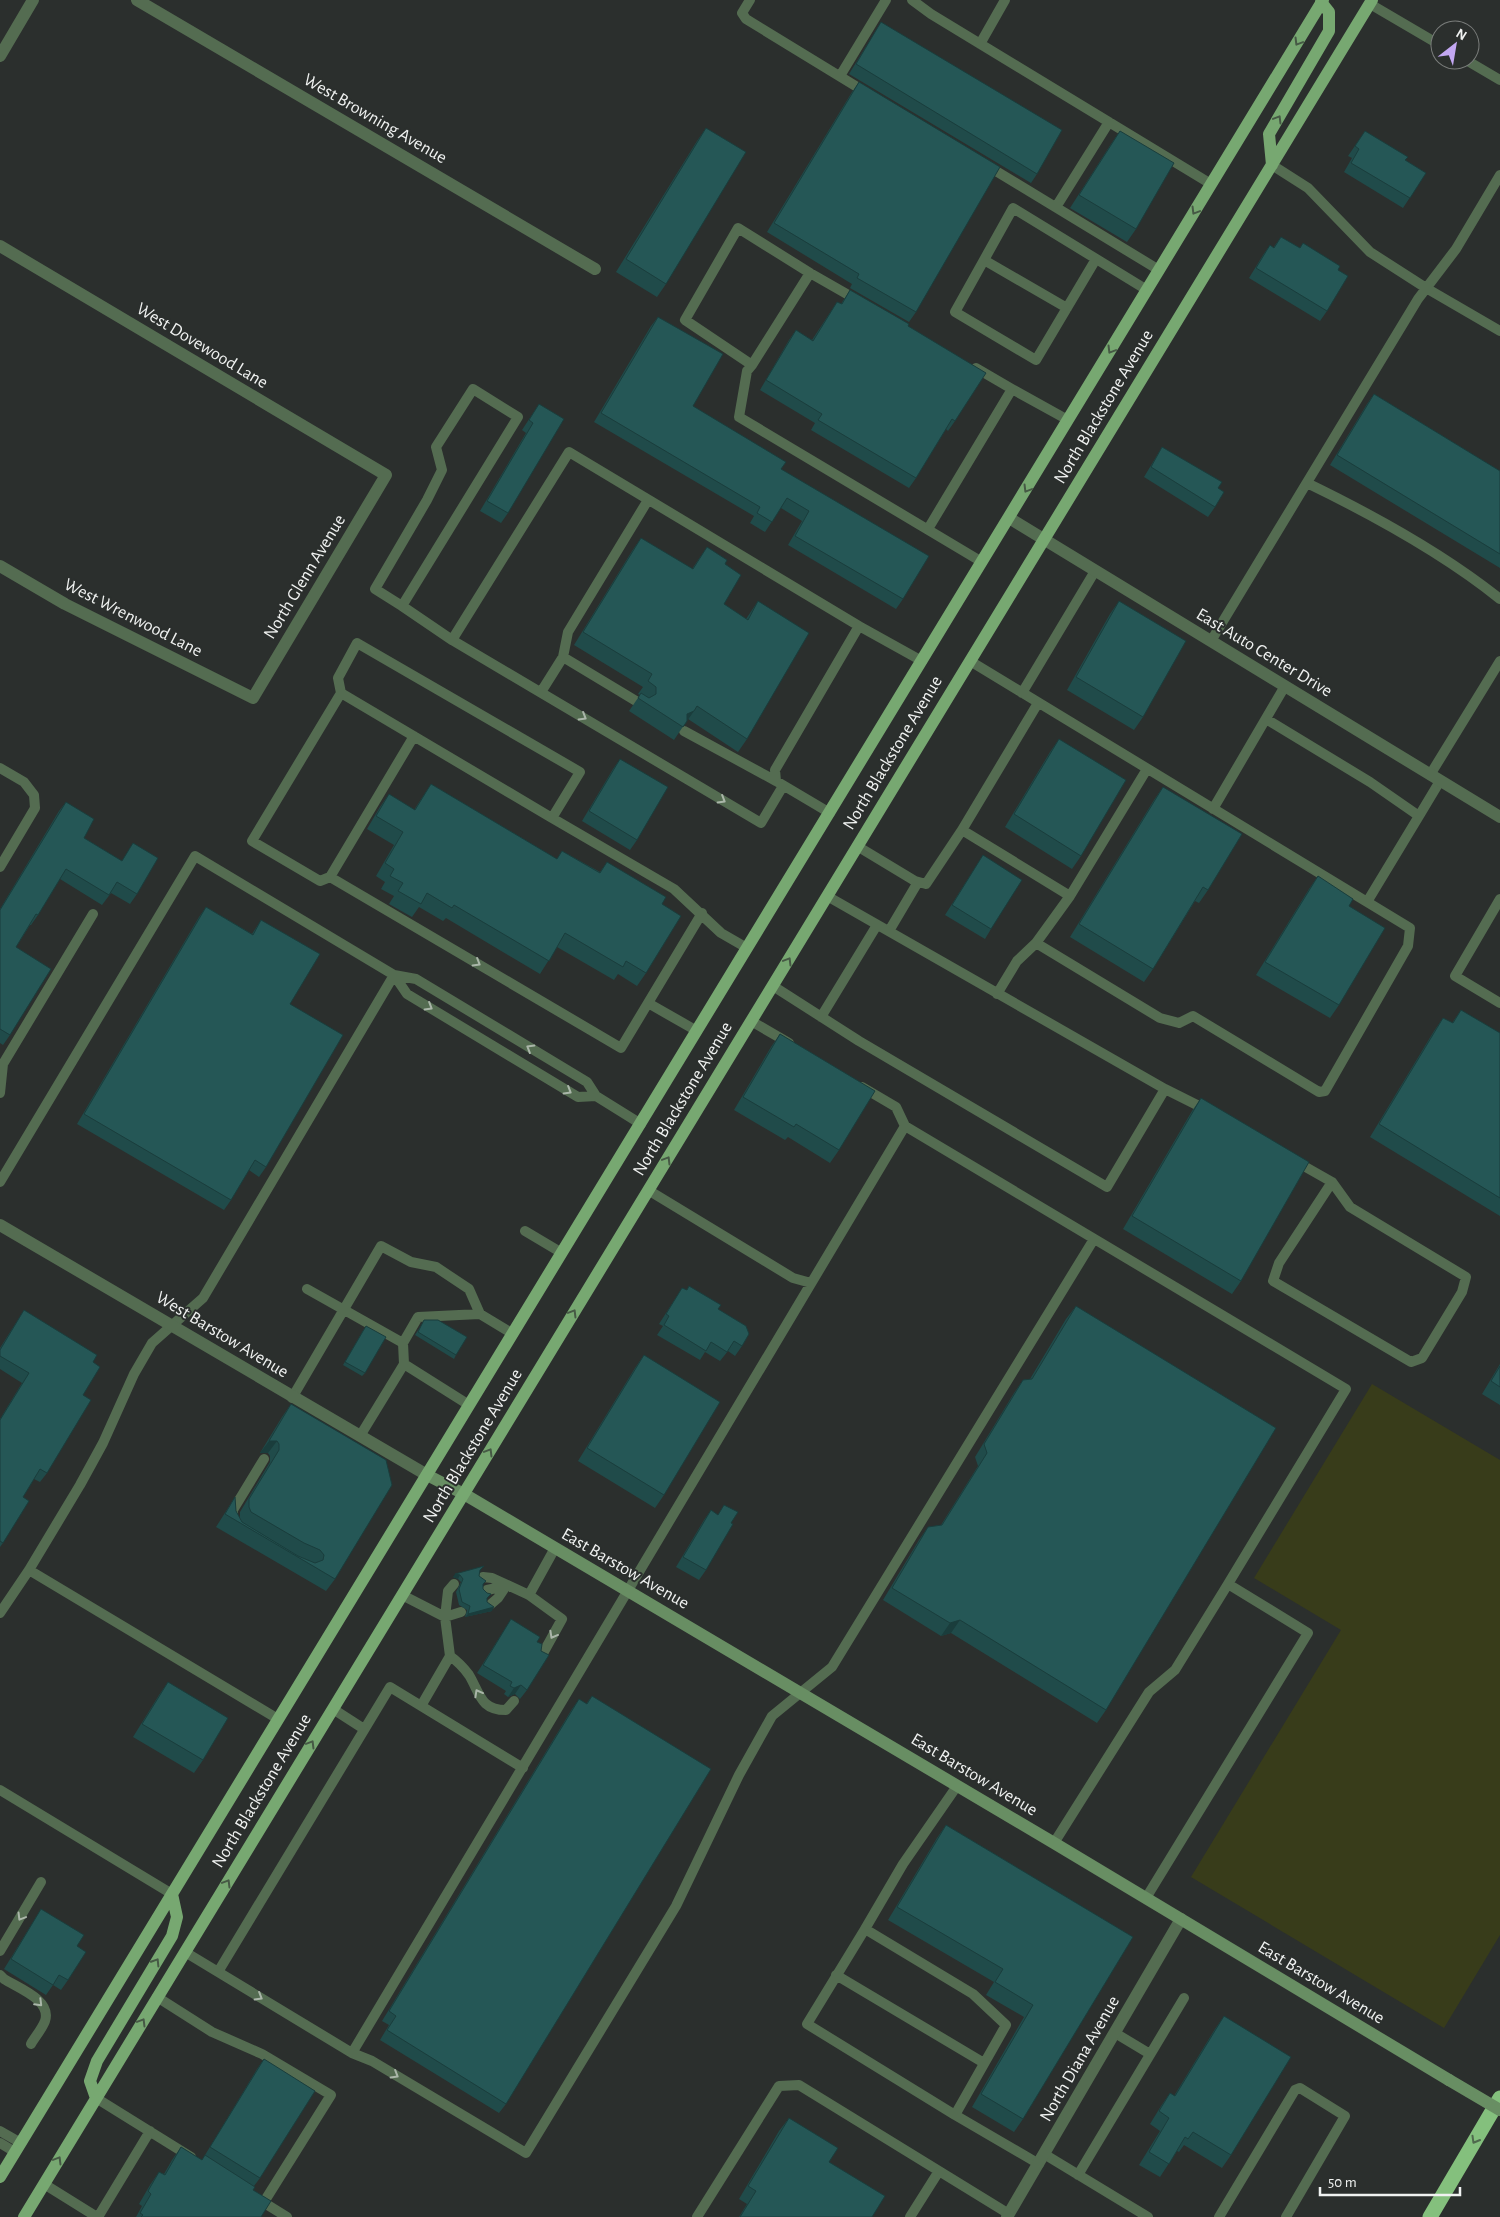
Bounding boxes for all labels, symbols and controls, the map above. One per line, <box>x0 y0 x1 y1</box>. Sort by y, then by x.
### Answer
north arrow <box>1430 20 1480 70</box>
text: N <box>1453 26 1469 43</box>
one-way arrow <box>1294 36 1304 45</box>
street label: West Browning Avenue <box>300 71 450 167</box>
one-way arrow <box>1271 116 1281 125</box>
one-way arrow <box>1192 205 1202 214</box>
street label: West Dovewood Lane <box>133 300 271 392</box>
street label: North Blackstone Avenue <box>1051 327 1157 487</box>
one-way arrow <box>1108 344 1117 353</box>
one-way arrow <box>1023 483 1033 492</box>
street label: North Glenn Avenue <box>261 512 349 642</box>
street label: West Wrenwood Lane <box>61 575 205 661</box>
street label: East Auto Center Drive <box>1193 605 1335 701</box>
street label: North Blackstone Avenue <box>840 673 946 833</box>
one-way arrow <box>577 710 586 720</box>
one-way arrow <box>717 794 726 804</box>
one-way arrow <box>471 957 480 967</box>
one-way arrow <box>781 957 791 966</box>
one-way arrow <box>423 1001 432 1011</box>
street label: North Blackstone Avenue <box>630 1019 736 1179</box>
one-way arrow <box>527 1044 536 1054</box>
one-way arrow <box>562 1084 571 1094</box>
one-way arrow <box>660 1156 670 1165</box>
street label: West Barstow Avenue <box>153 1288 291 1382</box>
one-way arrow <box>567 1310 577 1319</box>
street label: North Blackstone Avenue <box>420 1366 526 1526</box>
one-way arrow <box>482 1449 492 1458</box>
street label: East Barstow Avenue <box>558 1525 692 1613</box>
one-way arrow <box>550 1630 560 1639</box>
one-way arrow <box>475 1689 485 1698</box>
street label: North Blackstone Avenue <box>209 1711 315 1871</box>
street label: East Barstow Avenue <box>908 1730 1040 1820</box>
one-way arrow <box>305 1740 315 1749</box>
one-way arrow <box>220 1879 230 1888</box>
one-way arrow <box>17 1911 27 1920</box>
street label: East Barstow Avenue <box>1255 1938 1387 2028</box>
one-way arrow <box>149 1959 159 1968</box>
one-way arrow <box>254 1990 263 2000</box>
street label: North Diana Avenue <box>1037 1993 1123 2125</box>
one-way arrow <box>33 1997 42 2006</box>
one-way arrow <box>136 2018 146 2027</box>
one-way arrow <box>390 2068 399 2078</box>
one-way arrow <box>1472 2134 1482 2143</box>
one-way arrow <box>51 2157 61 2166</box>
scale bar <box>1320 2164 1460 2196</box>
text: 50 m <box>1328 2175 1357 2190</box>

